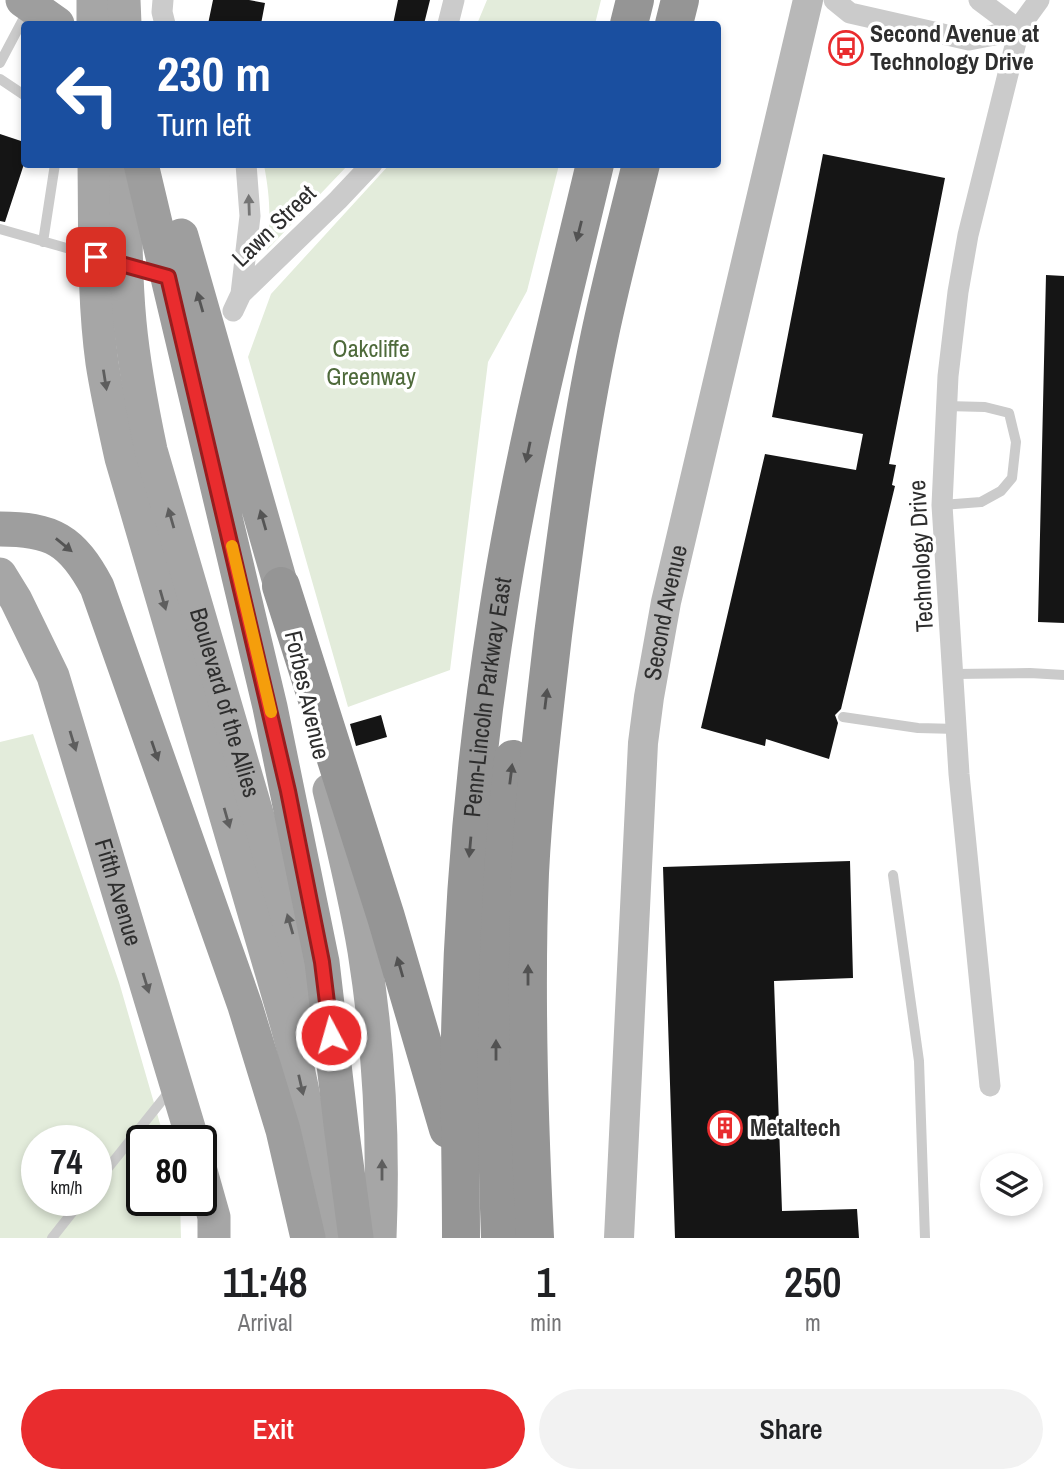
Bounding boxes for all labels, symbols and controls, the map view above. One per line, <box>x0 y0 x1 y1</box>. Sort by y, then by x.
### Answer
place label: Second Avenue at Technology Drive <box>870 17 1040 77</box>
bus stop icon: Second Avenue at Technology Drive <box>827 29 865 67</box>
text: 230 m <box>157 40 271 106</box>
icon: left <box>42 49 133 140</box>
text: Turn left <box>157 103 251 146</box>
street label: Lawn Street <box>224 177 323 273</box>
one-way arrow <box>244 194 255 216</box>
one-way arrow <box>573 220 584 242</box>
pin <box>66 227 126 287</box>
icon: arrive <box>77 238 115 276</box>
one-way arrow <box>194 291 205 313</box>
park label: Oakcliffe Greenway <box>326 332 416 392</box>
one-way arrow <box>100 369 111 391</box>
one-way arrow <box>522 441 533 463</box>
street label: Technology Drive <box>900 479 940 633</box>
one-way arrow <box>165 506 176 528</box>
one-way arrow <box>257 510 267 531</box>
one-way arrow <box>55 537 73 553</box>
street label: Second Avenue <box>635 541 694 683</box>
street label: Penn-Lincoln Parkway East <box>455 574 518 819</box>
one-way arrow <box>158 590 168 611</box>
street label: Boulevard of the Allies <box>183 604 269 801</box>
street label: Forbes Avenue <box>278 627 338 762</box>
one-way arrow <box>540 688 551 710</box>
one-way arrow <box>69 731 79 752</box>
one-way arrow <box>150 740 161 761</box>
one-way arrow <box>506 763 517 785</box>
one-way arrow <box>222 808 232 829</box>
street label: Fifth Avenue <box>88 835 150 949</box>
one-way arrow <box>464 836 475 858</box>
one-way arrow <box>285 913 295 934</box>
one-way arrow <box>395 956 405 977</box>
one-way arrow <box>522 964 534 986</box>
one-way arrow <box>141 972 151 993</box>
position arrow <box>294 998 368 1072</box>
one-way arrow <box>490 1039 502 1061</box>
one-way arrow <box>296 1074 307 1096</box>
building icon: Metaltech <box>706 1109 744 1147</box>
place label: Metaltech <box>750 1111 841 1143</box>
speed limit sign: 80 <box>126 1125 217 1216</box>
text: 74 <box>51 1138 82 1185</box>
map controls <box>980 1153 1043 1216</box>
button: layers <box>980 1153 1043 1216</box>
one-way arrow <box>376 1159 388 1181</box>
text: km/h <box>51 1175 83 1200</box>
text: 11:48 <box>222 1254 308 1310</box>
text: 1 <box>536 1254 555 1310</box>
text: 250 <box>784 1254 842 1310</box>
text: Arrival <box>238 1307 292 1338</box>
text: min <box>530 1307 562 1338</box>
text: m <box>805 1307 821 1338</box>
button: Exit <box>21 1389 525 1469</box>
button: Share <box>539 1389 1043 1469</box>

